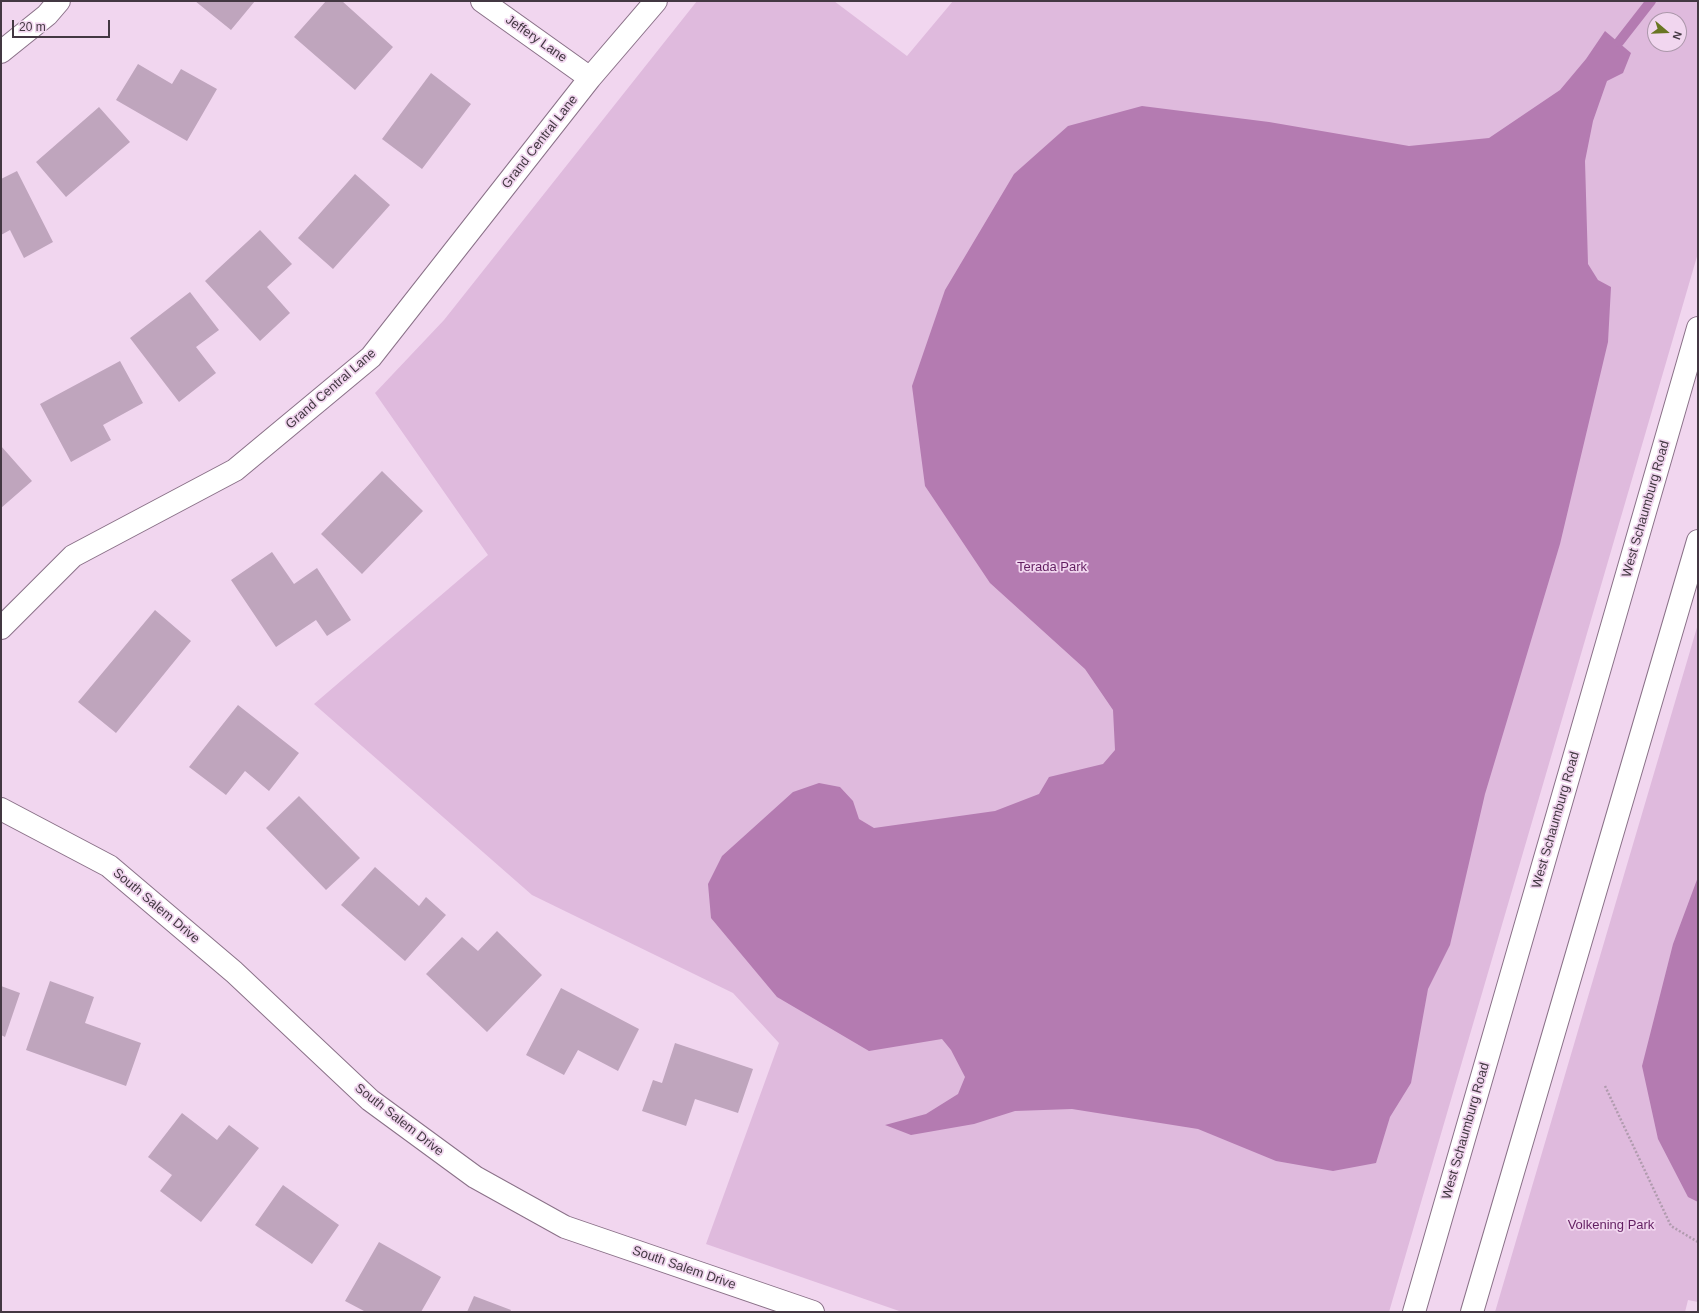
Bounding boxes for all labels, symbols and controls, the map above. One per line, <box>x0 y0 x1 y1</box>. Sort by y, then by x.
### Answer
scale bar <box>14 12 112 38</box>
street label: Jeffery Lane <box>502 12 570 66</box>
north arrow <box>1647 12 1687 52</box>
text: 20 m <box>19 20 46 34</box>
text: N <box>1670 30 1684 41</box>
street label: Grand Central Lane <box>499 92 581 192</box>
street label: Grand Central Lane <box>283 346 379 432</box>
street label: West Schaumburg Road <box>1619 439 1673 579</box>
park label: Terada Park <box>1017 559 1087 575</box>
street label: West Schaumburg Road <box>1529 750 1583 890</box>
street label: South Salem Drive <box>109 865 203 947</box>
street label: West Schaumburg Road <box>1439 1061 1493 1201</box>
street label: South Salem Drive <box>351 1080 447 1160</box>
park label: Volkening Park <box>1568 1217 1654 1233</box>
street label: South Salem Drive <box>630 1243 738 1293</box>

